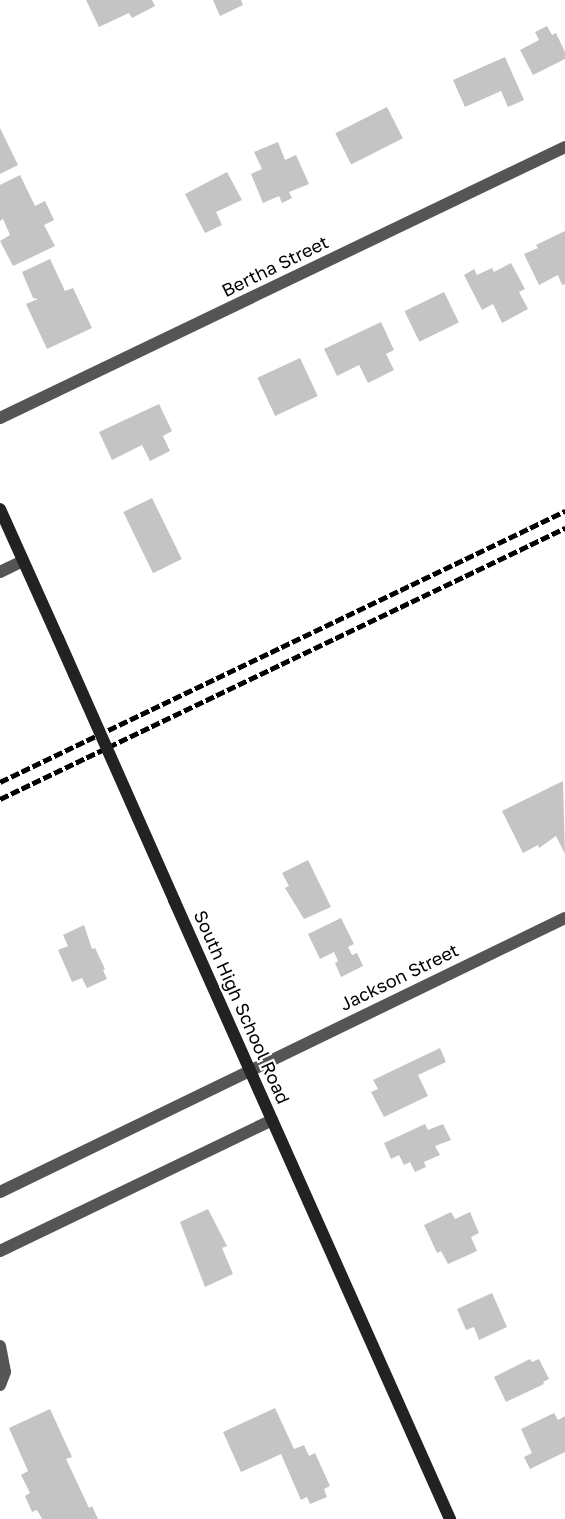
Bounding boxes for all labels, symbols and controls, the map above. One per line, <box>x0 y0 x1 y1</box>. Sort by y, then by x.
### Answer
street label: Bertha Street <box>218 231 332 301</box>
street label: South High School Road <box>190 907 294 1107</box>
street label: Jackson Street <box>336 939 462 1015</box>

